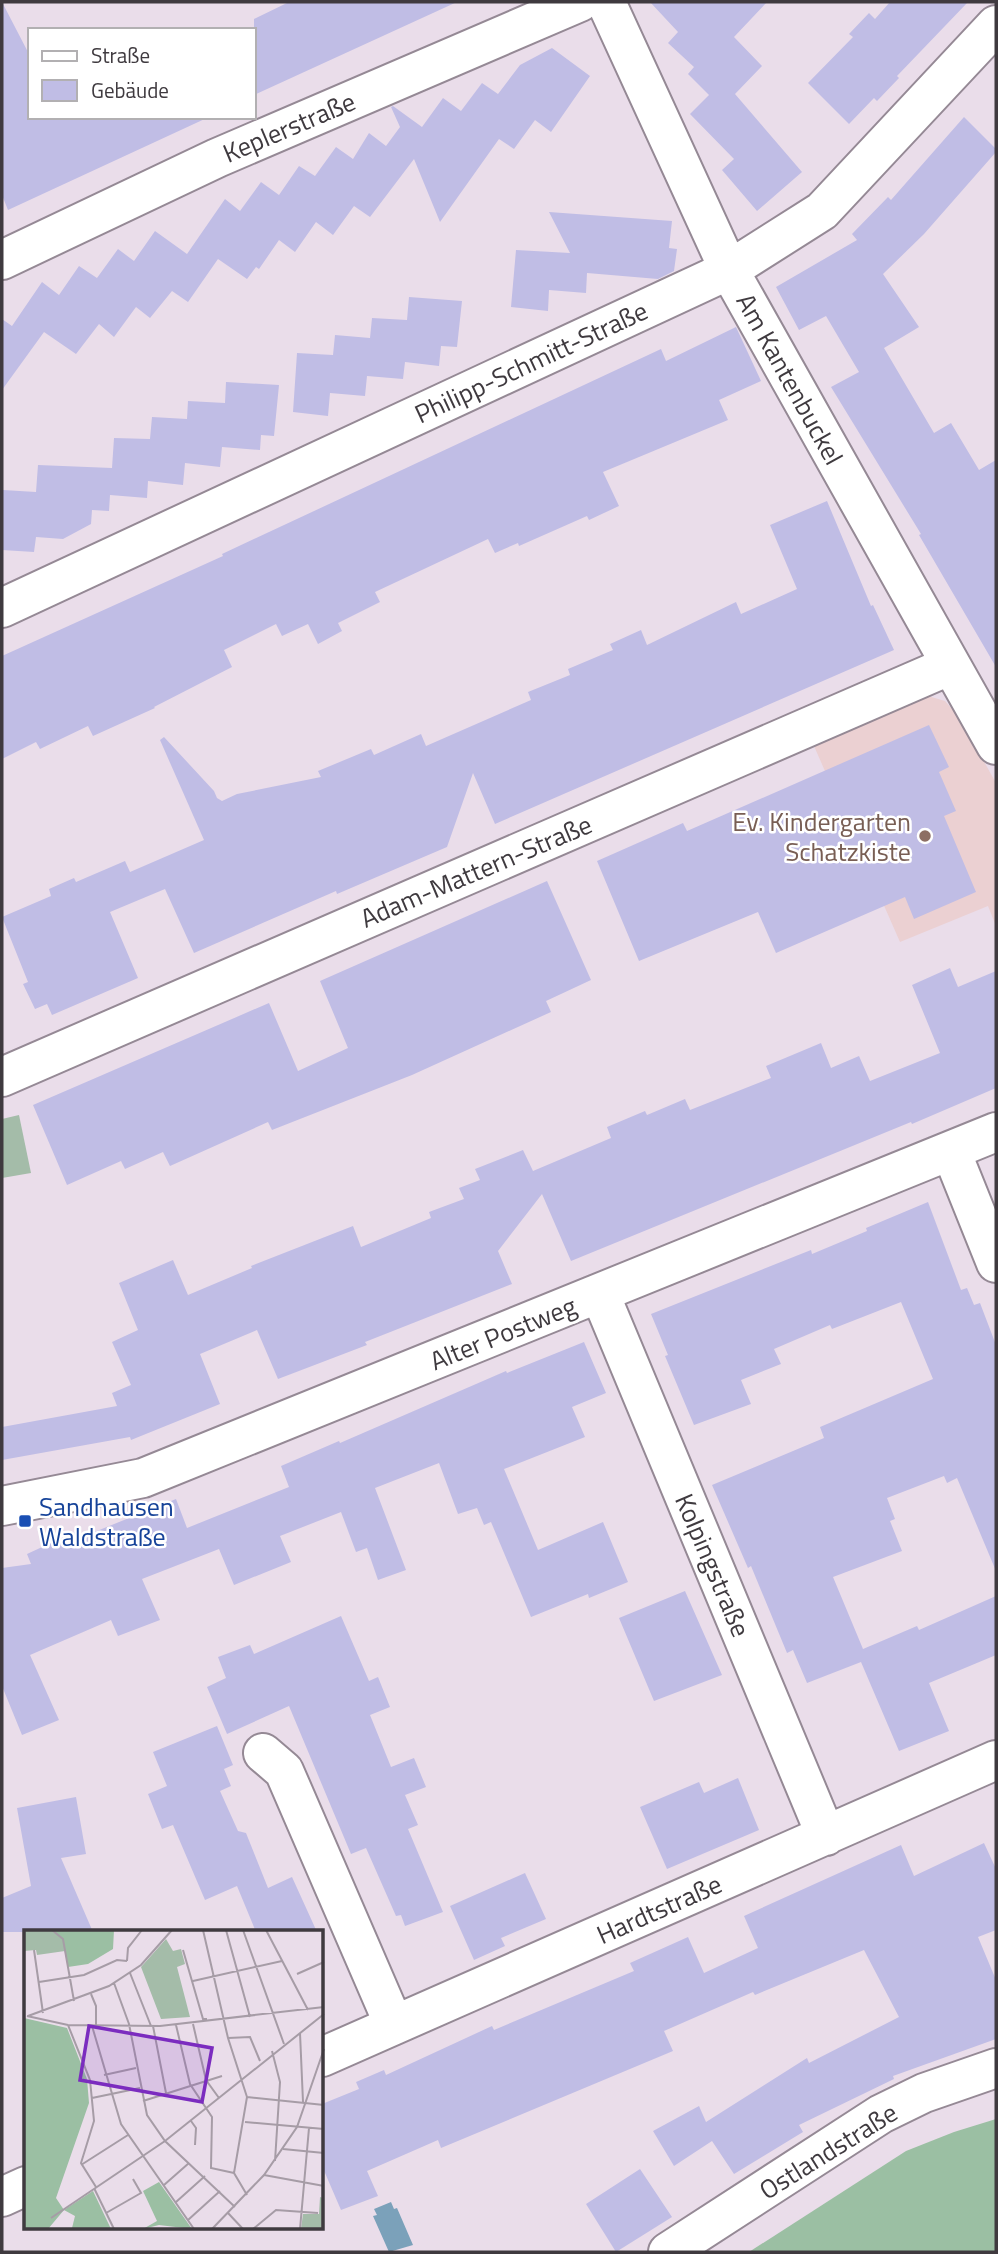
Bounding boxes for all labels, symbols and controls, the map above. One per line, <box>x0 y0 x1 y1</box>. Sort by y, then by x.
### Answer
legend <box>28 28 256 119</box>
text: Straße <box>91 39 150 71</box>
text: Gebäude <box>91 74 169 106</box>
street label: Keplerstraße <box>217 82 361 172</box>
street label: Am Kantenbuckel <box>727 286 853 472</box>
street label: Philipp-Schmitt-Straße <box>408 291 654 433</box>
place label: Ev. Kindergarten Schatzkiste <box>732 802 911 871</box>
street label: Adam-Mattern-Straße <box>354 805 598 937</box>
marker: Ev. Kindergarten Schatzkiste <box>917 828 933 844</box>
street label: Alter Postweg <box>424 1286 582 1380</box>
place label: Sandhausen Waldstraße <box>39 1487 174 1556</box>
street label: Kolpingstraße <box>665 1487 761 1643</box>
marker: Sandhausen Waldstraße <box>17 1513 33 1529</box>
street label: Hardtstraße <box>590 1864 728 1954</box>
inset map <box>24 1930 324 2230</box>
street label: Ostlandstraße <box>751 2093 905 2209</box>

